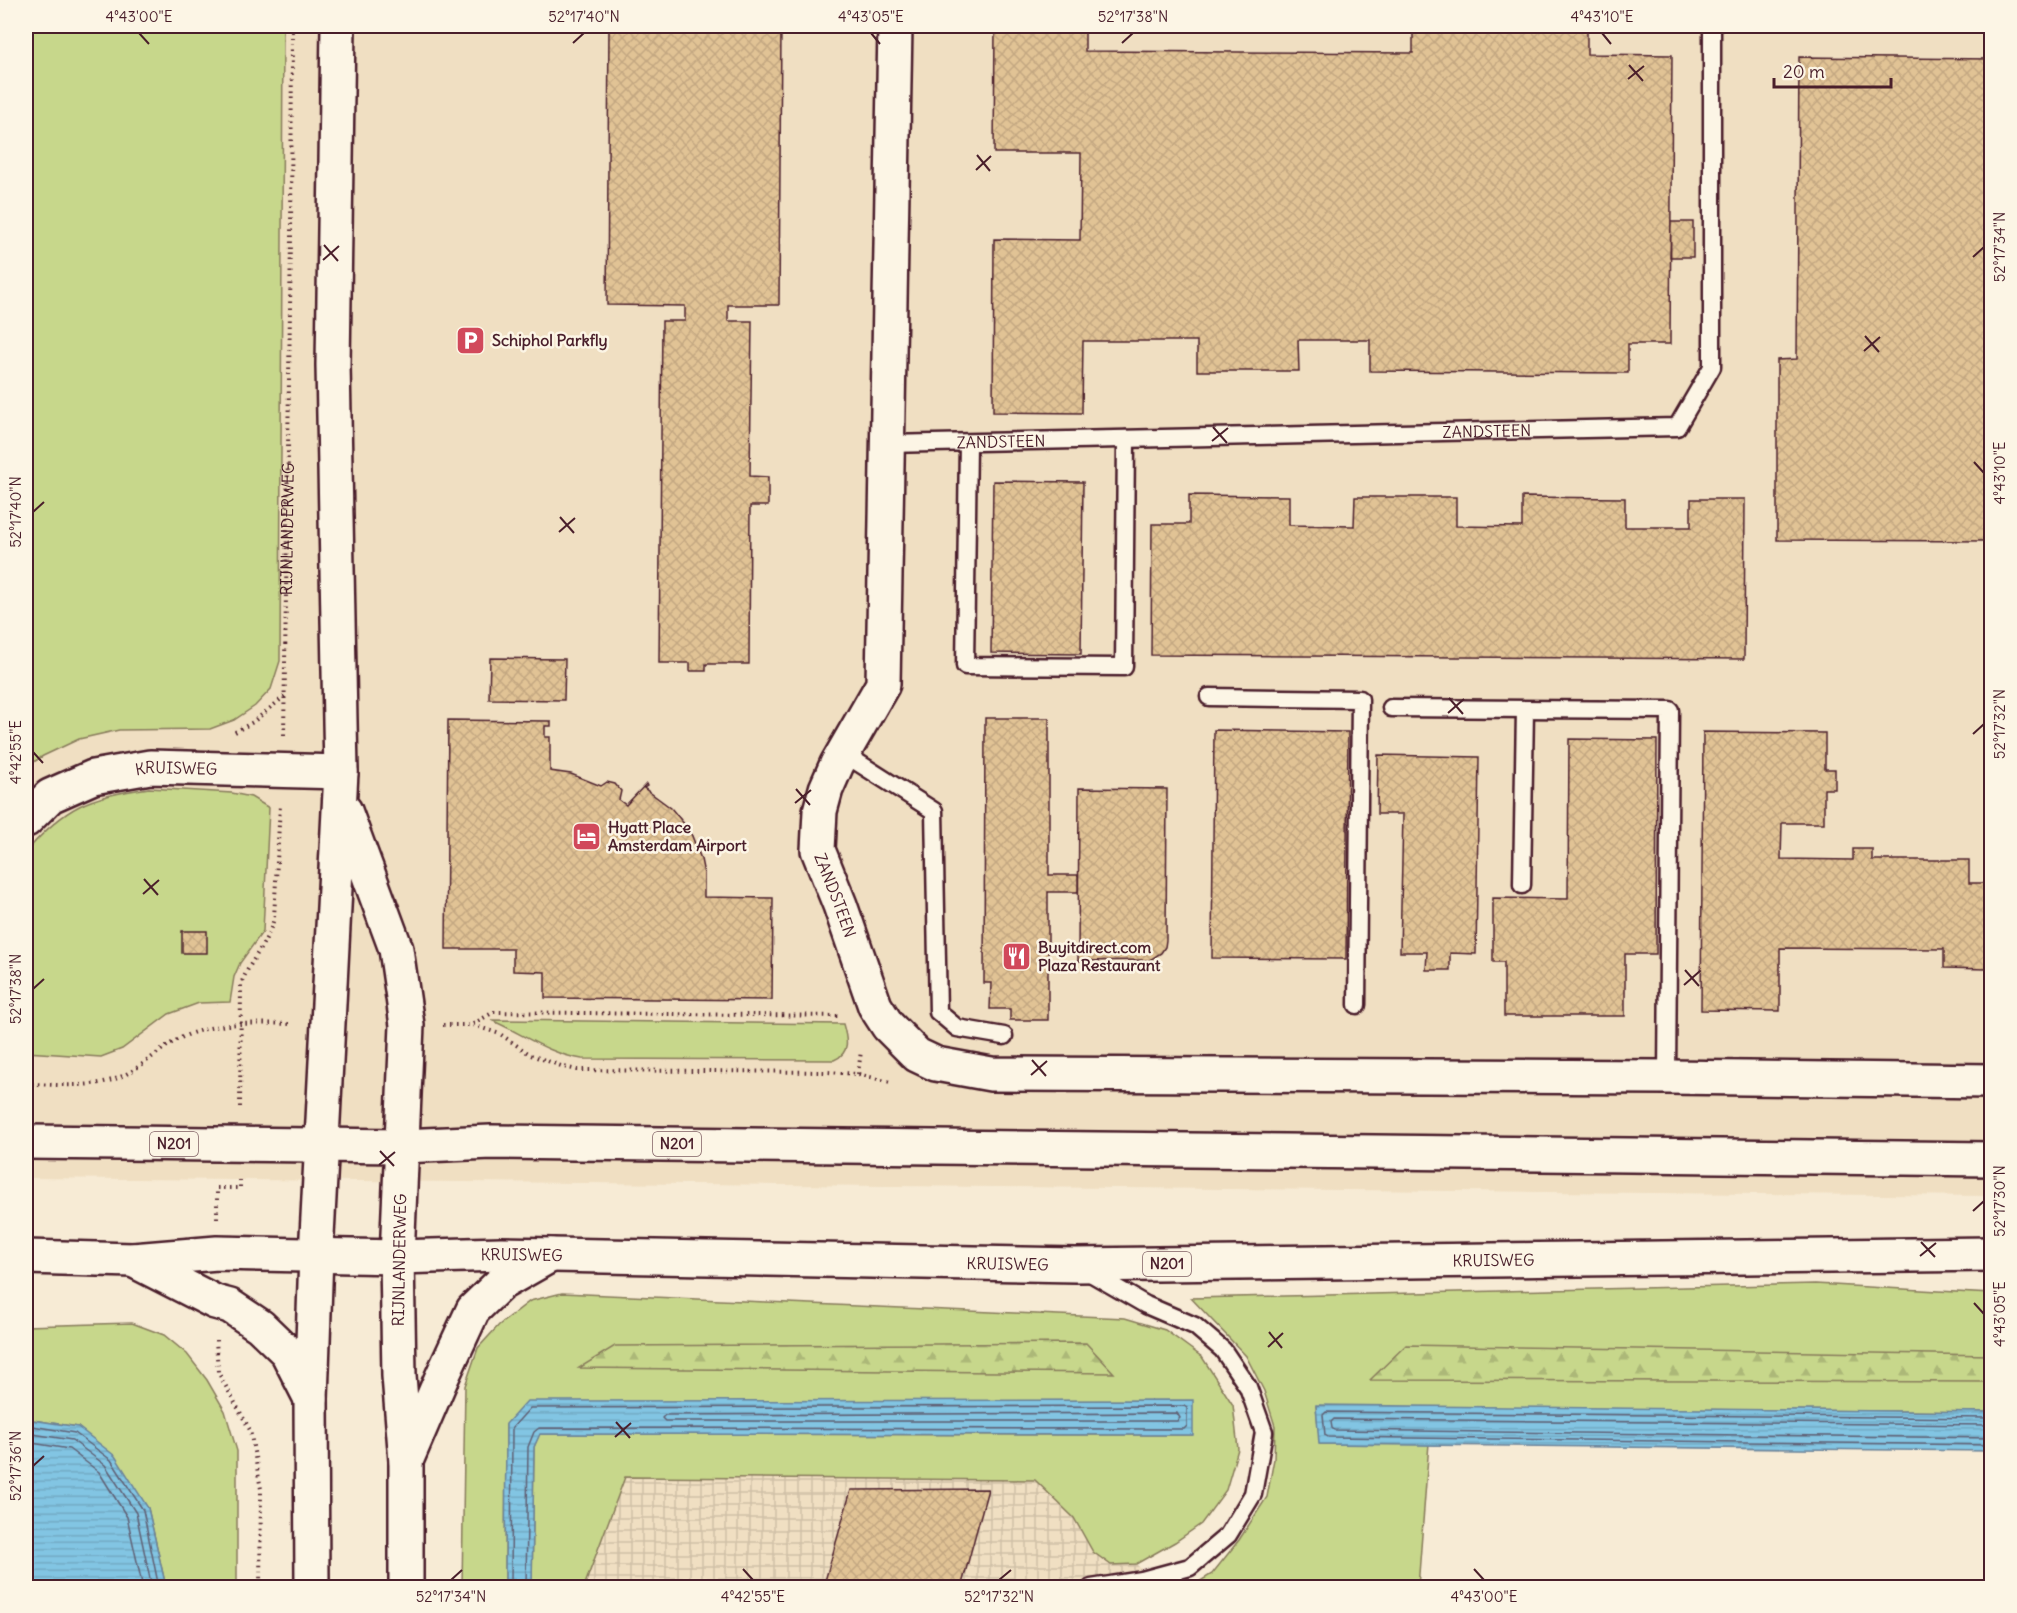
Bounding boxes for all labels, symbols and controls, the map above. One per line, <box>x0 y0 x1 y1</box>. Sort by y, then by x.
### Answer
text: 4°43'00"E <box>105 7 173 26</box>
text: 52°17'40"N <box>548 7 620 26</box>
text: 4°43'05"E <box>838 7 904 26</box>
text: 52°17'38"N <box>1098 7 1168 26</box>
text: 4°43'10"E <box>1570 7 1634 26</box>
scale bar <box>1774 51 1891 89</box>
text: 20 m <box>1783 60 1825 83</box>
text: 52°17'34"N <box>1990 212 2009 282</box>
parking icon: Schiphol Parkfly <box>455 324 487 356</box>
place label: Schiphol Parkfly <box>492 330 608 351</box>
street label: ZANDSTEEN <box>1442 420 1532 442</box>
street label: ZANDSTEEN <box>956 431 1046 453</box>
text: 4°43'10"E <box>1990 441 2009 505</box>
street label: RIJNLANDERWEG <box>276 462 298 596</box>
text: 52°17'40"N <box>6 476 25 548</box>
text: 52°17'32"N <box>1990 689 2009 759</box>
text: 4°42'55"E <box>6 720 25 784</box>
street label: KRUISWEG <box>134 757 218 779</box>
place label: Hyatt Place Amsterdam Airport <box>608 817 747 856</box>
hotel icon: Hyatt Place Amsterdam Airport <box>571 820 603 852</box>
street label: ZANDSTEEN <box>810 850 860 940</box>
place label: Buyitdirect.com Plaza Restaurant <box>1038 937 1161 975</box>
restaurant icon: Buyitdirect.com Plaza Restaurant <box>1001 940 1033 972</box>
text: 52°17'38"N <box>6 954 25 1024</box>
road number: N201 <box>150 1132 198 1156</box>
road number: N201 <box>653 1132 701 1156</box>
text: 52°17'30"N <box>1990 1165 2009 1237</box>
street label: RIJNLANDERWEG <box>388 1193 410 1327</box>
street label: KRUISWEG <box>480 1244 563 1265</box>
street label: KRUISWEG <box>1452 1249 1535 1270</box>
road number: N201 <box>1143 1252 1191 1276</box>
street label: KRUISWEG <box>966 1253 1049 1274</box>
text: 4°43'05"E <box>1990 1281 2009 1347</box>
text: 52°17'36"N <box>6 1431 25 1501</box>
text: 52°17'34"N <box>416 1587 486 1606</box>
text: 4°42'55"E <box>721 1587 785 1606</box>
text: 52°17'32"N <box>964 1587 1034 1606</box>
text: 4°43'00"E <box>1450 1587 1518 1606</box>

